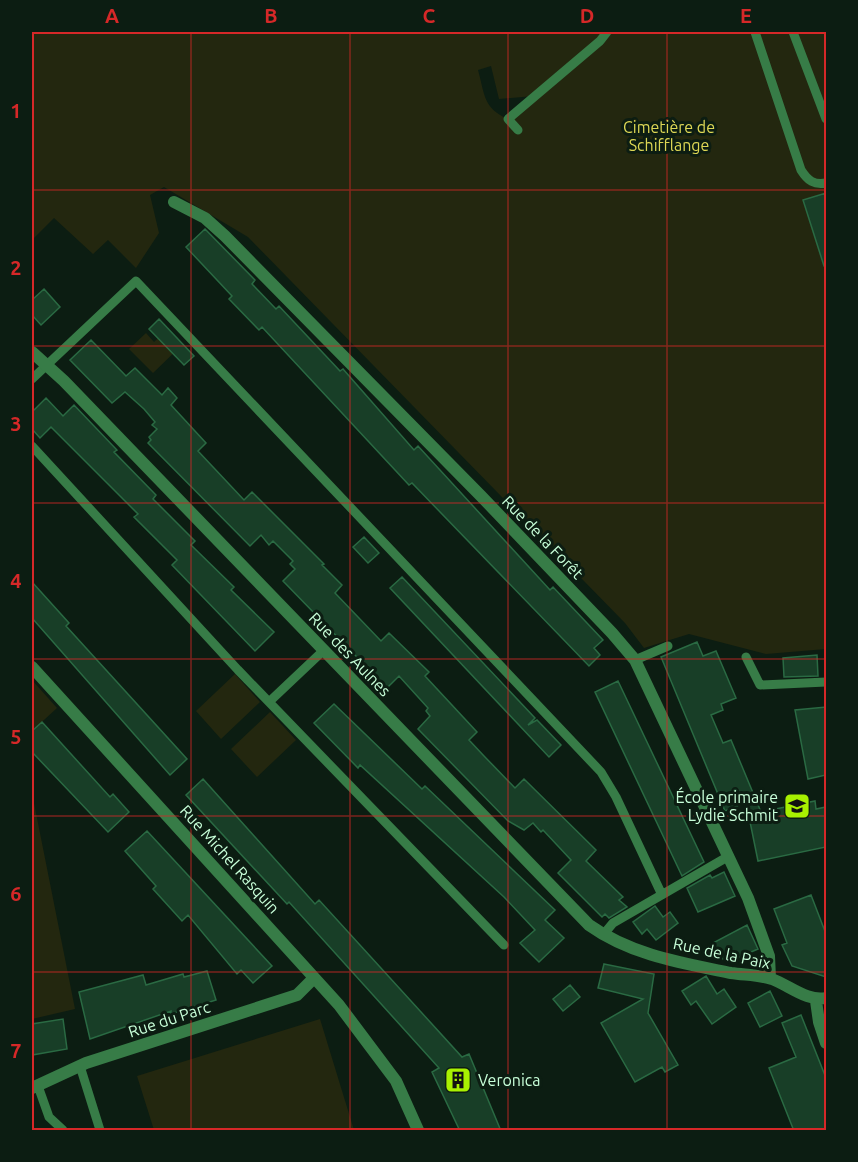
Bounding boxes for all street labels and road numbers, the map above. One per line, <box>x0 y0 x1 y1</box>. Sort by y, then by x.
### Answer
street label: Rue de la Forêt <box>499 492 588 583</box>
street label: Rue des Aulnes <box>306 609 394 700</box>
street label: Rue Michel Rasquin <box>177 801 283 917</box>
street label: Rue de la Paix <box>672 934 772 972</box>
street label: Rue du Parc <box>126 997 213 1041</box>

